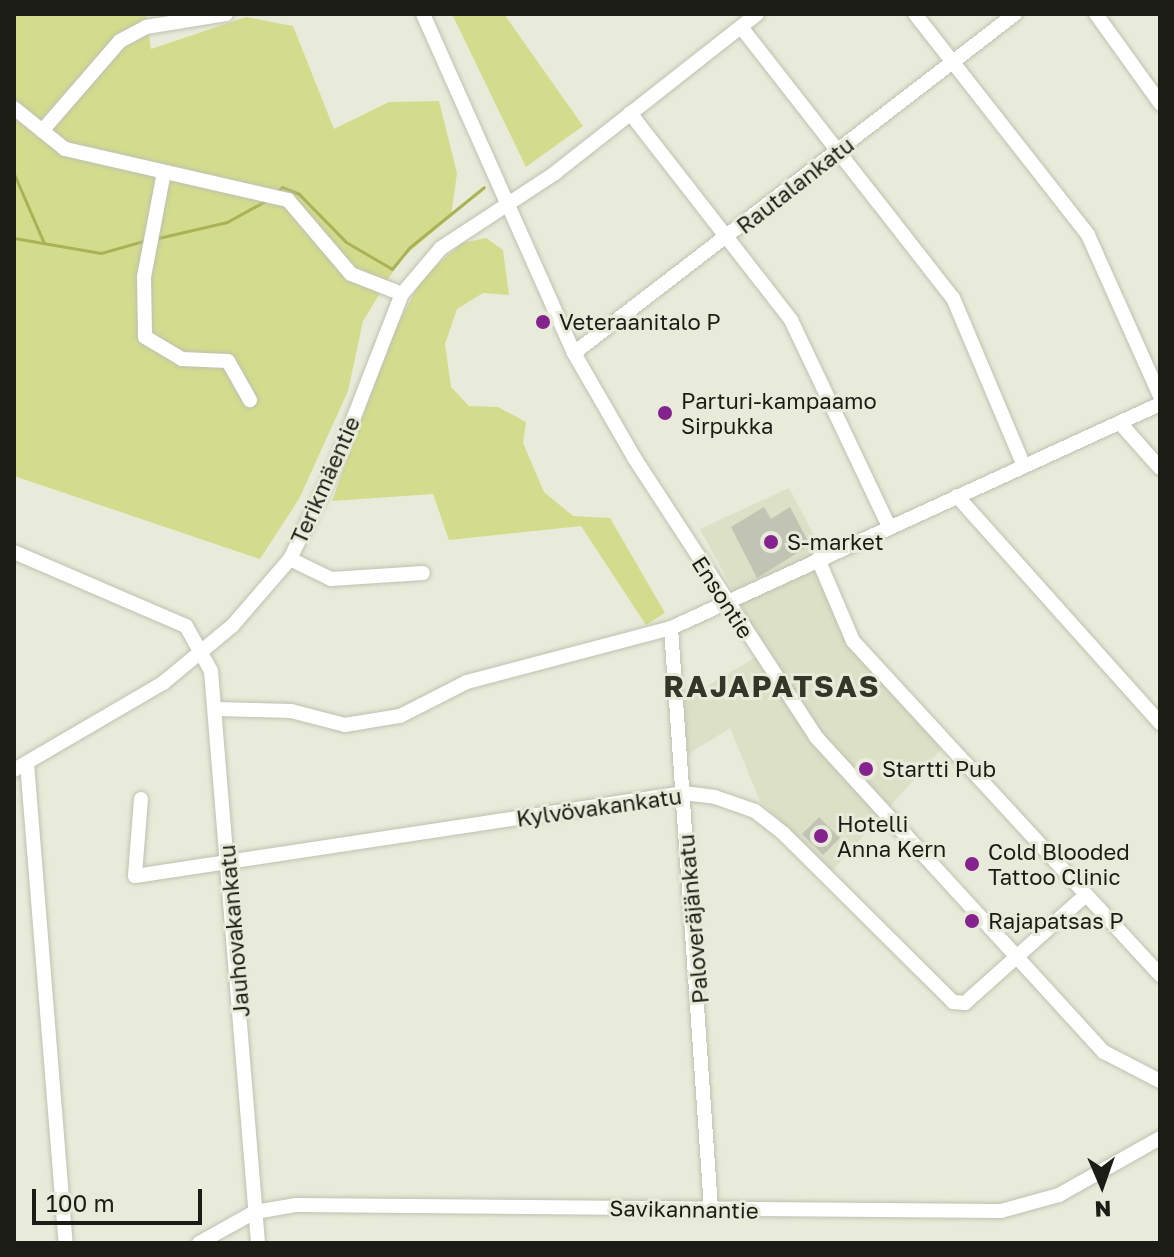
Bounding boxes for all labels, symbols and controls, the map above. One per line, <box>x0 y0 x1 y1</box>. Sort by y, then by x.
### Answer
street label: Rautalankatu <box>731 131 859 239</box>
place label: Veteraanitalo P <box>559 309 721 335</box>
marker: Veteraanitalo P <box>534 313 552 331</box>
place label: Parturi-kampaamo Sirpukka <box>681 387 877 438</box>
marker: Parturi-kampaamo Sirpukka <box>656 404 674 422</box>
street label: Terikmäentie <box>285 412 365 548</box>
place label: S-market <box>787 529 883 555</box>
marker: S-market <box>762 533 780 551</box>
street label: Ensontie <box>687 551 759 643</box>
district label: RAJAPATSAS <box>663 668 881 704</box>
place label: Startti Pub <box>882 756 996 782</box>
marker: Startti Pub <box>857 760 875 778</box>
street label: Kylvövakankatu <box>515 782 683 832</box>
place label: Hotelli Anna Kern <box>837 810 946 862</box>
marker: Hotelli Anna Kern <box>812 827 830 845</box>
street label: Paloveräjänkatu <box>672 833 714 1005</box>
place label: Cold Blooded Tattoo Clinic <box>988 838 1130 890</box>
street label: Jauhovakankatu <box>213 844 255 1018</box>
marker: Cold Blooded Tattoo Clinic <box>963 855 981 873</box>
place label: Rajapatsas P <box>988 908 1124 934</box>
marker: Rajapatsas P <box>963 912 981 930</box>
north arrow <box>1062 1145 1142 1225</box>
scale bar <box>36 1173 206 1223</box>
text: 100 m <box>46 1188 115 1217</box>
street label: Savikannantie <box>609 1195 759 1223</box>
text: N <box>1094 1196 1112 1223</box>

